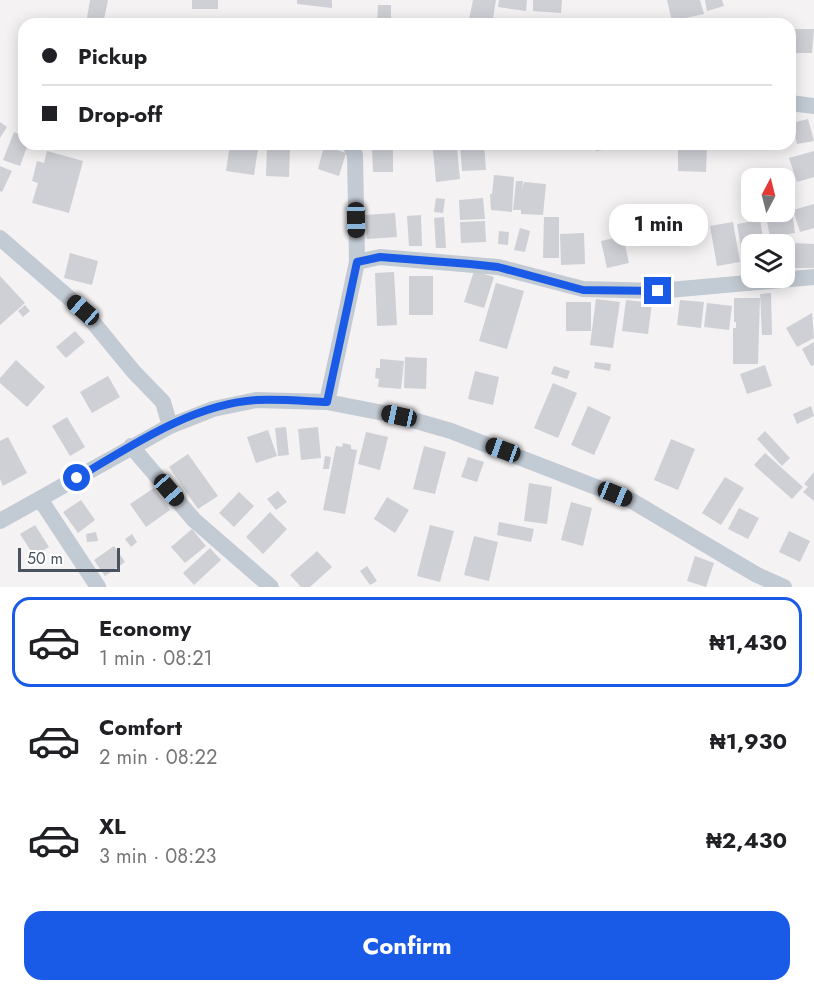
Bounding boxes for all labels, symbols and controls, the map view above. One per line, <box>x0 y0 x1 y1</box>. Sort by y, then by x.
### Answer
text: Pickup <box>78 40 147 72</box>
text: Drop-off <box>78 98 162 130</box>
north arrow <box>741 168 795 222</box>
map controls <box>741 168 795 288</box>
car <box>347 202 365 238</box>
callout: 1 min <box>608 204 708 246</box>
text: 1 min <box>634 210 683 239</box>
button: layers <box>741 234 795 288</box>
route end <box>644 277 671 304</box>
car <box>64 291 102 329</box>
car <box>380 403 418 429</box>
car <box>483 435 523 465</box>
route start <box>63 464 90 491</box>
car <box>150 471 188 509</box>
car <box>595 479 635 509</box>
scale bar <box>18 545 120 572</box>
text: 50 m <box>27 547 63 570</box>
text: Economy <box>99 612 191 644</box>
icon: car <box>27 615 81 669</box>
text: ₦1,430 <box>709 626 787 658</box>
text: 1 min · 08:21 <box>99 644 213 673</box>
text: Comfort <box>99 711 182 743</box>
icon: car <box>27 714 81 768</box>
text: ₦1,930 <box>710 725 787 757</box>
text: 2 min · 08:22 <box>99 743 217 772</box>
text: XL <box>99 810 126 842</box>
icon: car <box>27 813 81 867</box>
text: ₦2,430 <box>706 824 787 856</box>
text: 3 min · 08:23 <box>99 842 216 871</box>
button: Confirm <box>24 911 790 980</box>

